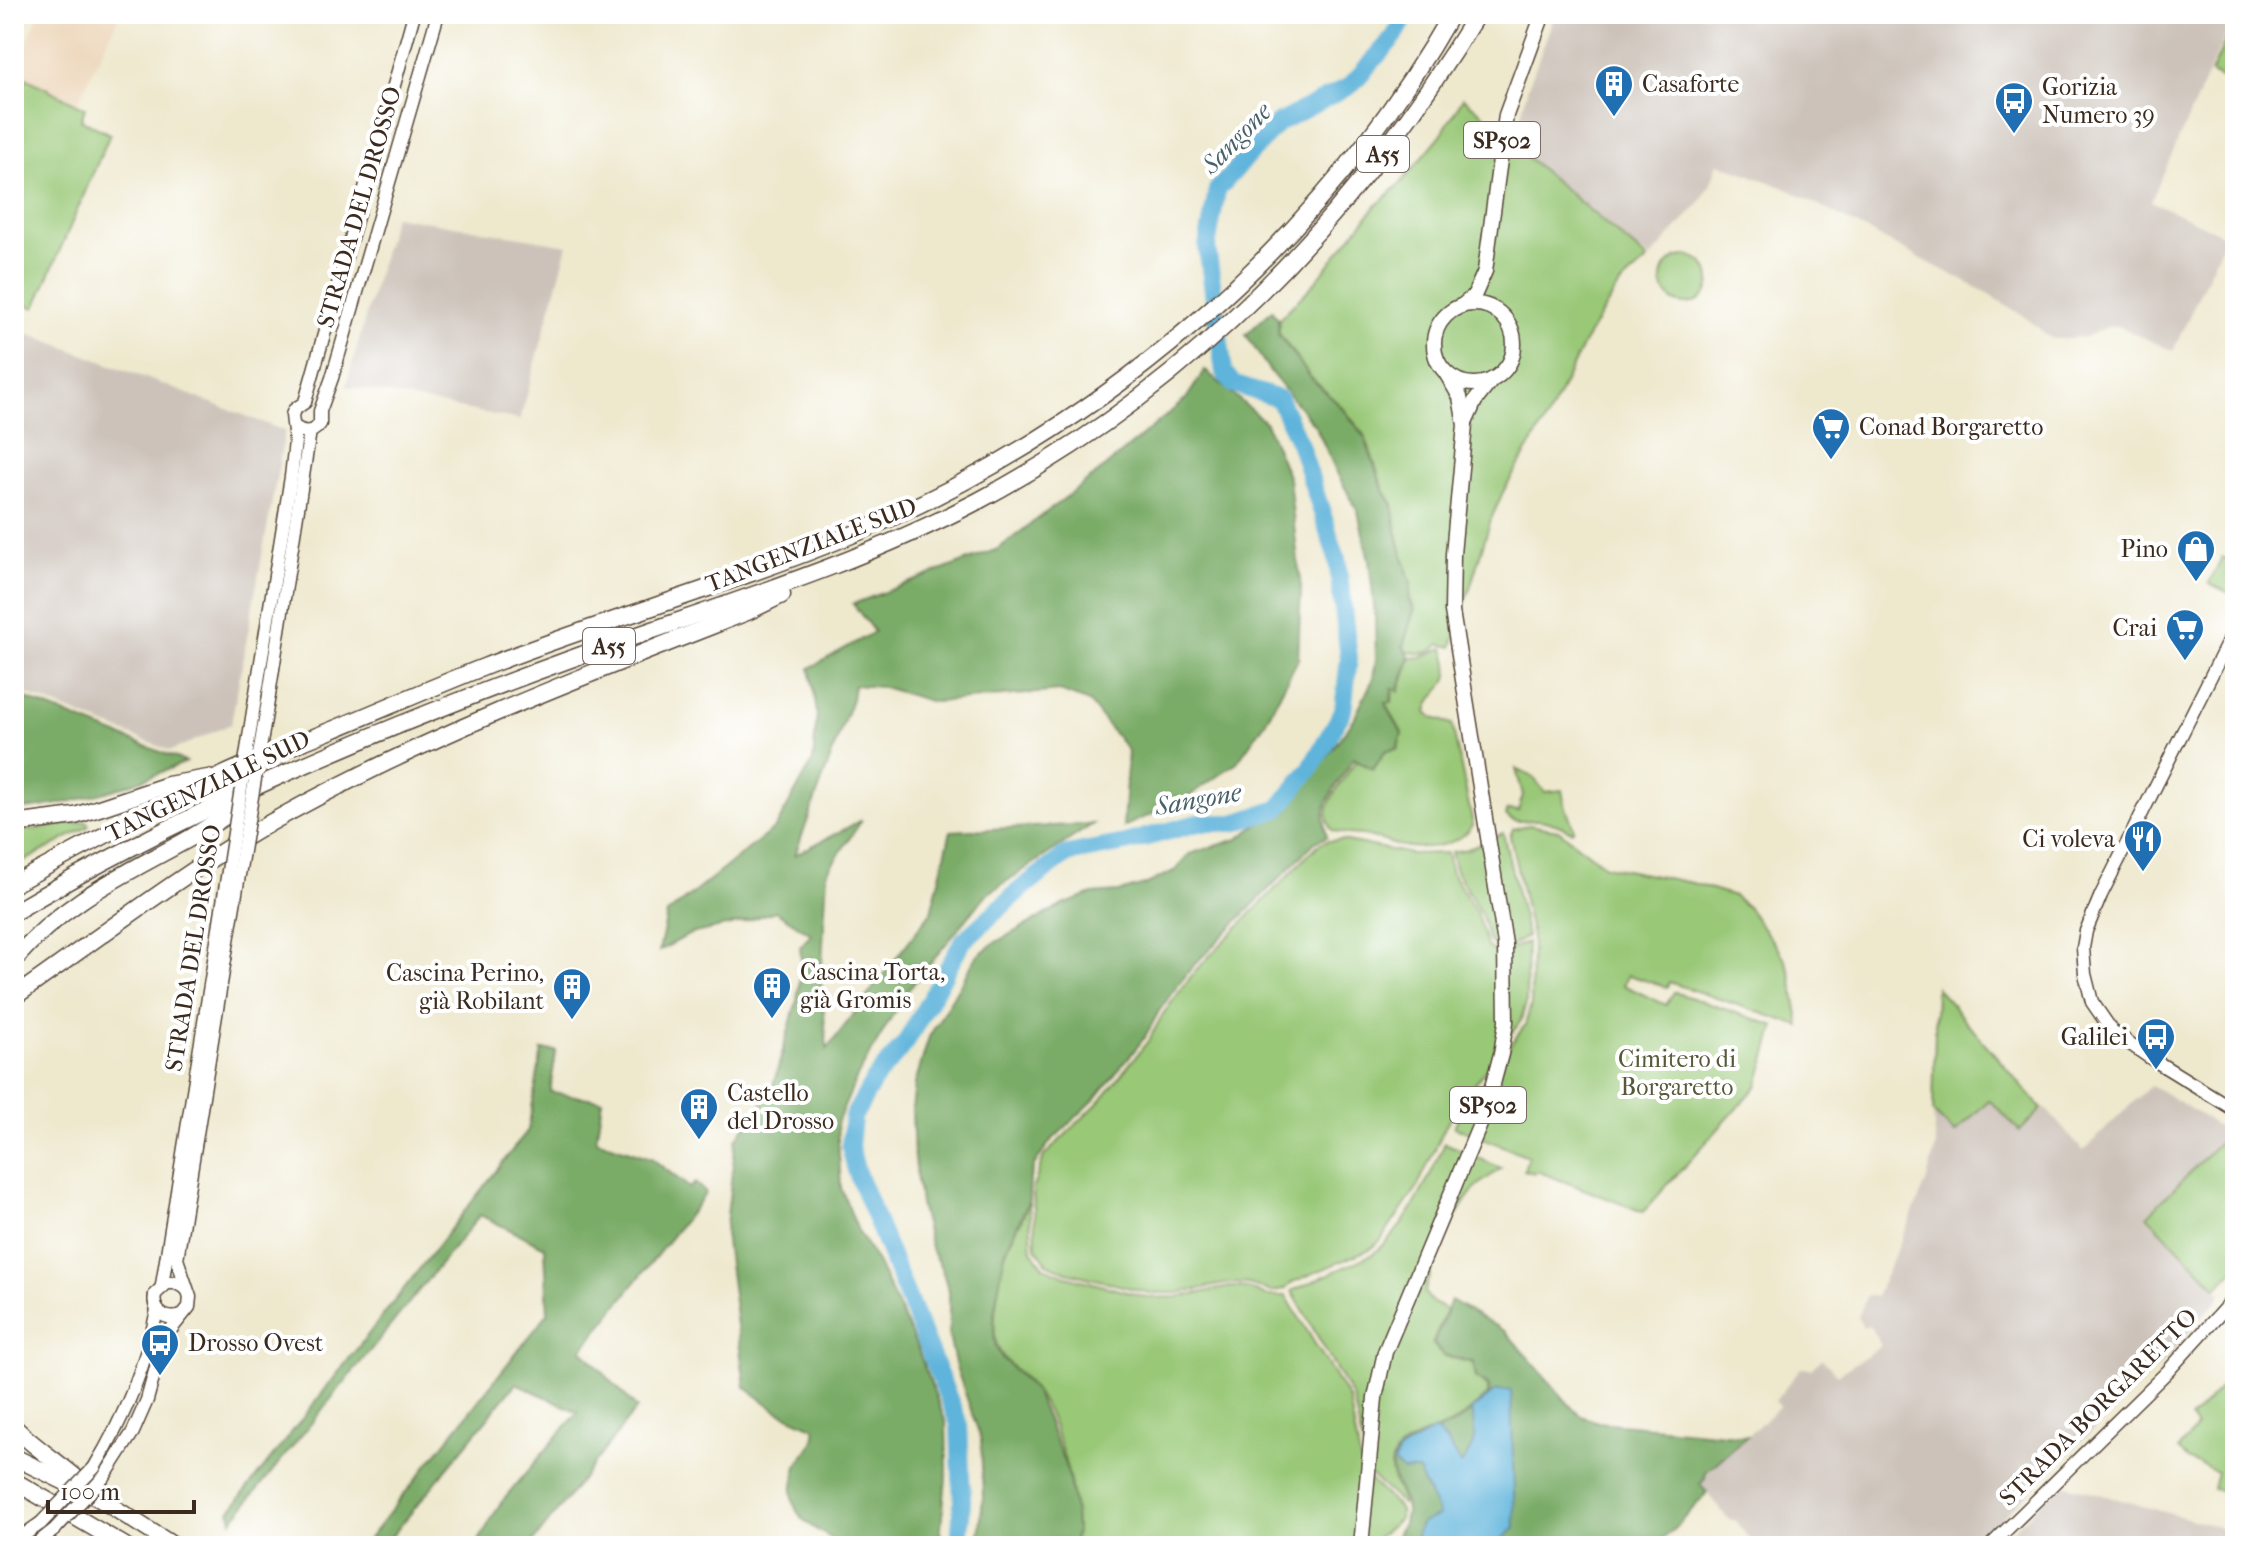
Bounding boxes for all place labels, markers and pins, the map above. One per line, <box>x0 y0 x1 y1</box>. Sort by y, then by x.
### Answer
building icon: Casaforte <box>1593 63 1635 118</box>
place label: Casaforte <box>1642 70 1740 98</box>
place label: Gorizia Numero 39 <box>2042 73 2155 129</box>
bus stop icon: Gorizia Numero 39 <box>1993 80 2035 135</box>
supermarket icon: Conad Borgaretto <box>1810 406 1852 461</box>
place label: Conad Borgaretto <box>1859 413 2043 441</box>
shop icon: Pino <box>2175 528 2217 583</box>
place label: Pino <box>2120 535 2168 563</box>
supermarket icon: Crai <box>2164 607 2206 662</box>
place label: Crai <box>2113 614 2157 642</box>
restaurant icon: Ci voleva <box>2122 818 2164 873</box>
place label: Ci voleva <box>2022 825 2116 853</box>
place label: Cascina Torta, già Gromis <box>800 958 945 1014</box>
place label: Cascina Perino, già Robilant <box>386 959 544 1015</box>
building icon: Cascina Torta, già Gromis <box>751 965 793 1020</box>
building icon: Cascina Perino, già Robilant <box>551 966 593 1021</box>
bus stop icon: Galilei <box>2135 1016 2177 1071</box>
place label: Galilei <box>2061 1023 2128 1051</box>
place label: Castello del Drosso <box>727 1079 834 1135</box>
building icon: Castello del Drosso <box>678 1086 720 1141</box>
bus stop icon: Drosso Ovest <box>139 1322 181 1377</box>
place label: Drosso Ovest <box>188 1329 324 1357</box>

